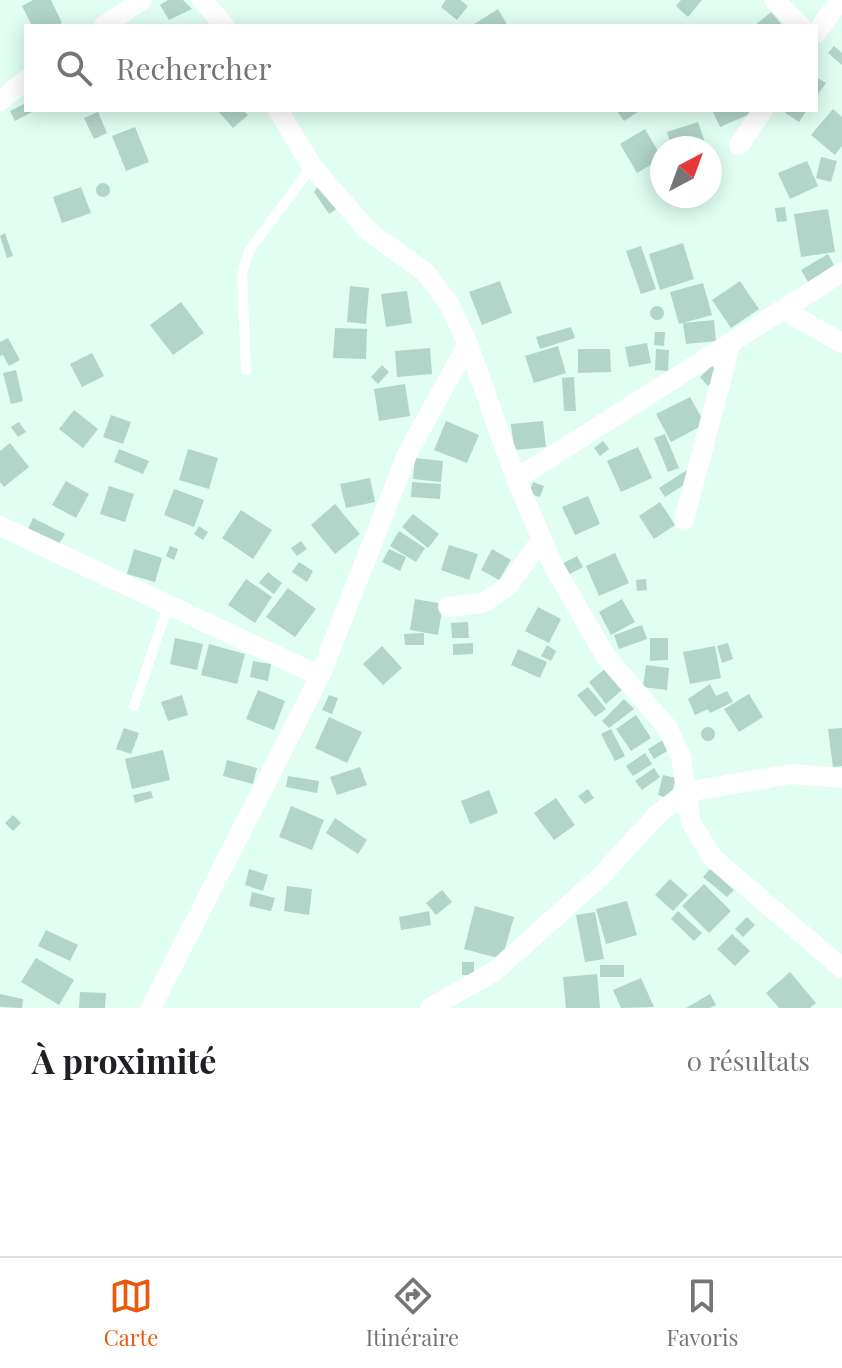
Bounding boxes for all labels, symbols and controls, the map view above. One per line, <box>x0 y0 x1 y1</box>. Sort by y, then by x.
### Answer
search box <box>24 24 818 112</box>
icon: search <box>52 46 96 90</box>
text: Rechercher <box>116 48 272 88</box>
north arrow <box>650 136 722 208</box>
text: À proximité <box>32 1037 216 1083</box>
text: 0 résultats <box>687 1043 810 1078</box>
tab: Carte <box>104 1274 158 1352</box>
tab: Itinéraire <box>366 1274 459 1352</box>
tab: Favoris <box>667 1274 738 1352</box>

